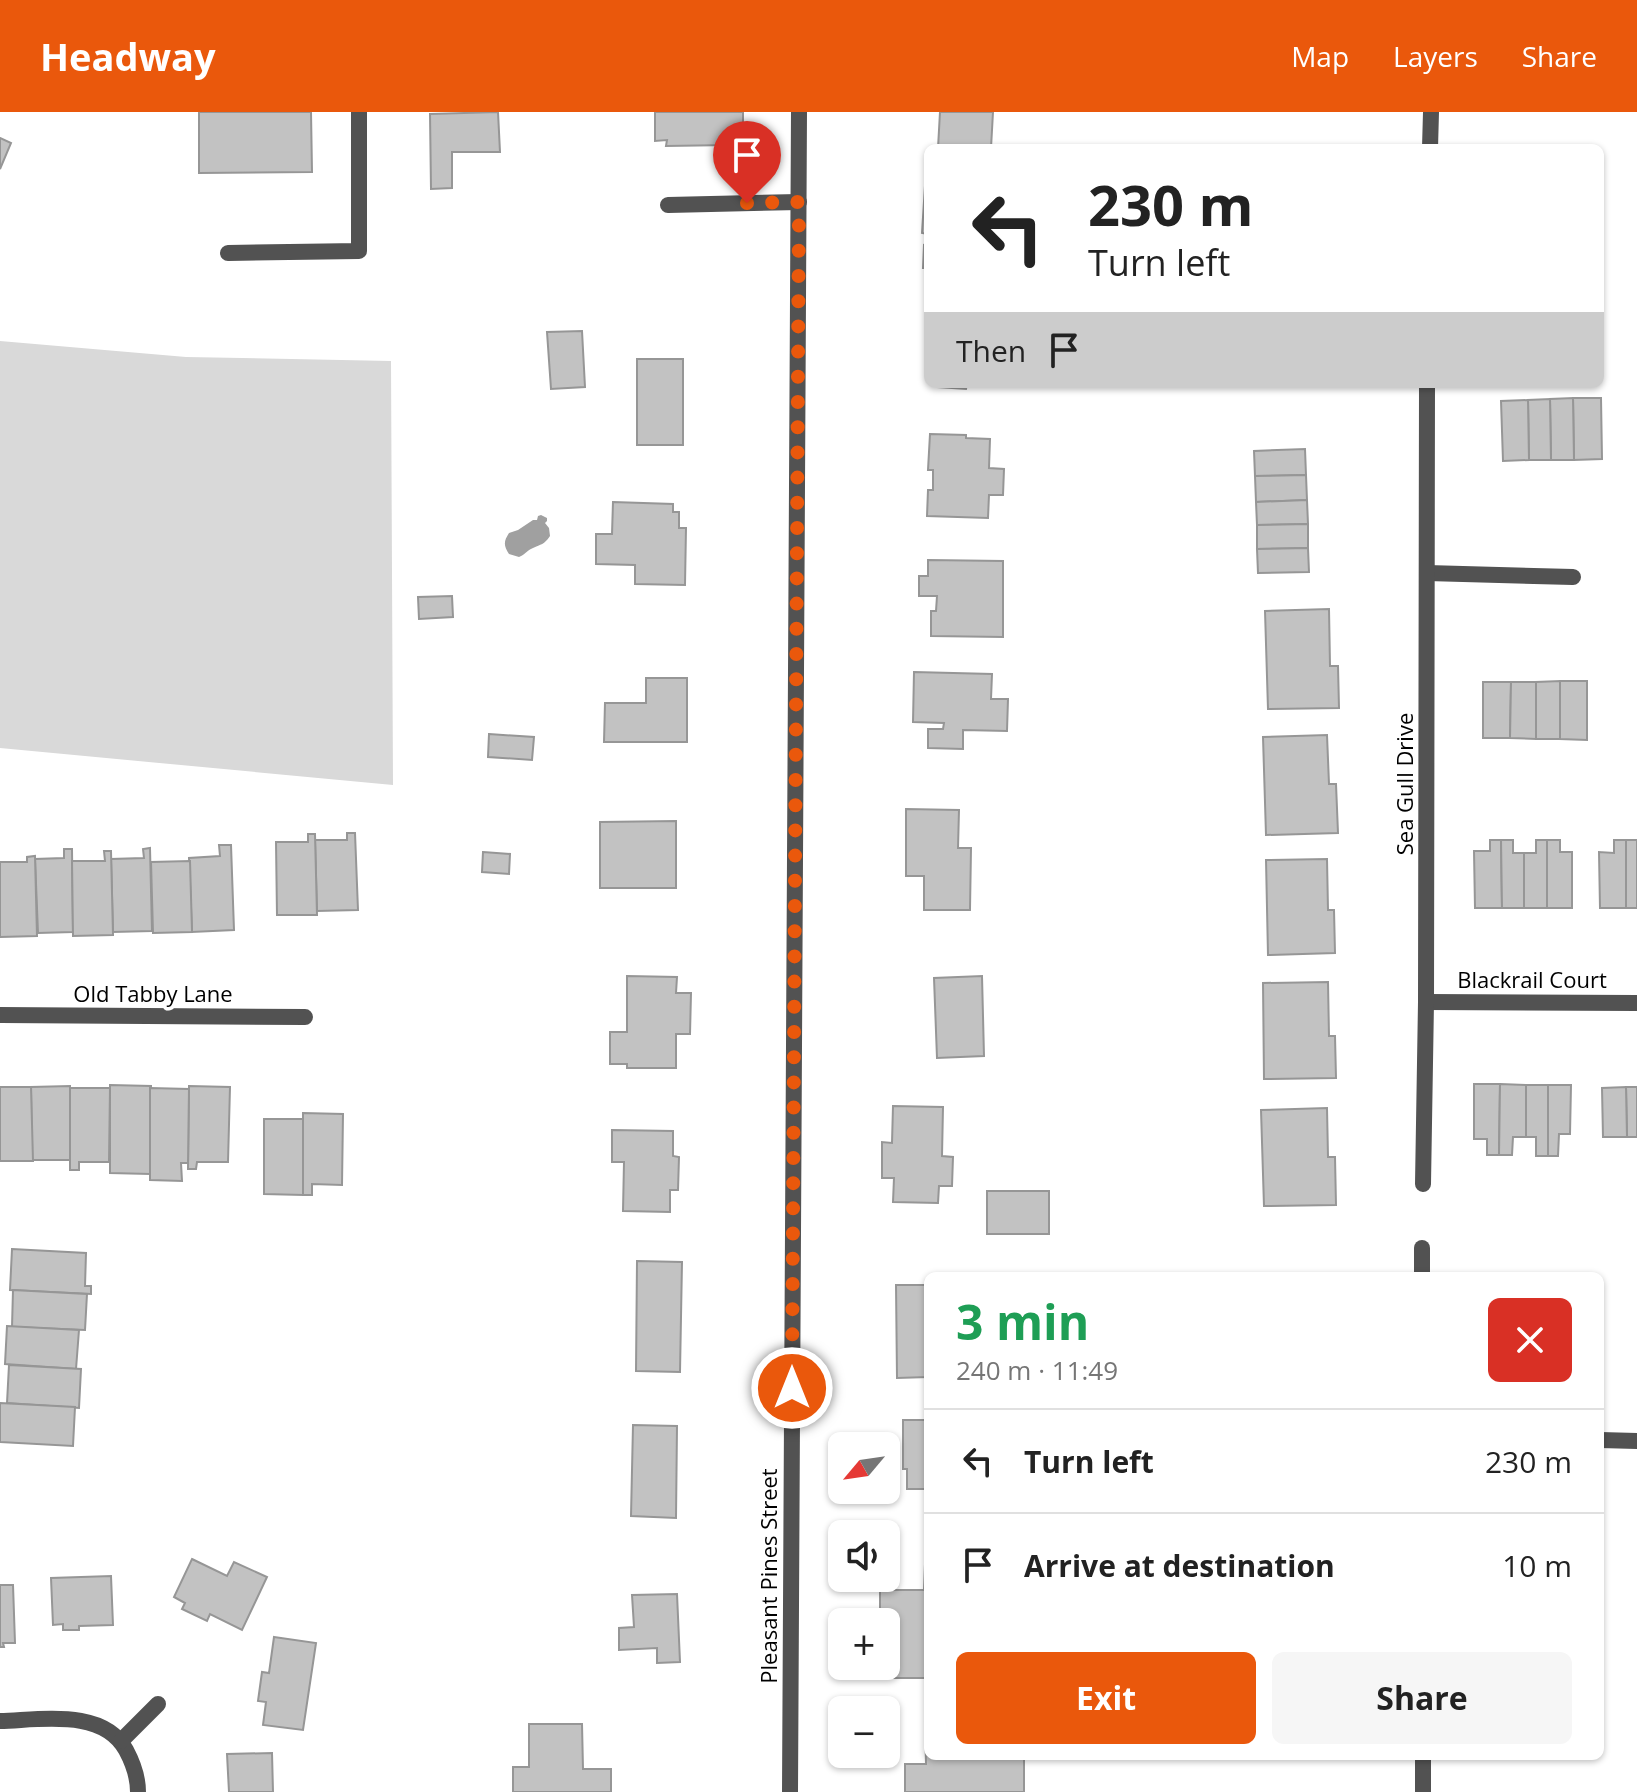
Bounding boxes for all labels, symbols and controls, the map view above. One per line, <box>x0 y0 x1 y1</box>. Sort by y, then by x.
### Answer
text: Headway <box>40 30 216 82</box>
text: Map <box>1291 37 1349 75</box>
text: Layers <box>1393 37 1478 75</box>
text: Share <box>1522 37 1597 75</box>
pin <box>713 121 781 203</box>
icon: arrive <box>725 133 769 177</box>
text: 230 m <box>1088 166 1254 242</box>
icon: left <box>956 176 1060 280</box>
text: Turn left <box>1088 238 1230 287</box>
icon: arrive <box>1042 328 1086 372</box>
text: Then <box>956 330 1026 371</box>
street label: Sea Gull Drive <box>1389 713 1419 855</box>
street label: Blackrail Court <box>1457 964 1607 994</box>
street label: Old Tabby Lane <box>73 978 233 1008</box>
text: 3 min <box>956 1289 1089 1354</box>
button: close <box>1488 1298 1572 1382</box>
position arrow <box>750 1346 834 1430</box>
text: 240 m · 11:49 <box>956 1352 1118 1388</box>
north arrow <box>828 1432 900 1504</box>
map controls <box>828 1432 900 1768</box>
icon: left <box>956 1439 1000 1483</box>
text: Turn left <box>1024 1441 1154 1482</box>
text: 230 m <box>1485 1441 1572 1482</box>
street label: Pleasant Pines Street <box>753 1468 783 1684</box>
button: sound <box>828 1520 900 1592</box>
icon: arrive <box>956 1543 1000 1587</box>
text: Arrive at destination <box>1024 1545 1335 1586</box>
text: 10 m <box>1502 1545 1572 1586</box>
button: + <box>828 1608 900 1680</box>
button: Exit <box>956 1652 1256 1744</box>
button: Share <box>1272 1652 1572 1744</box>
button: − <box>828 1696 900 1768</box>

